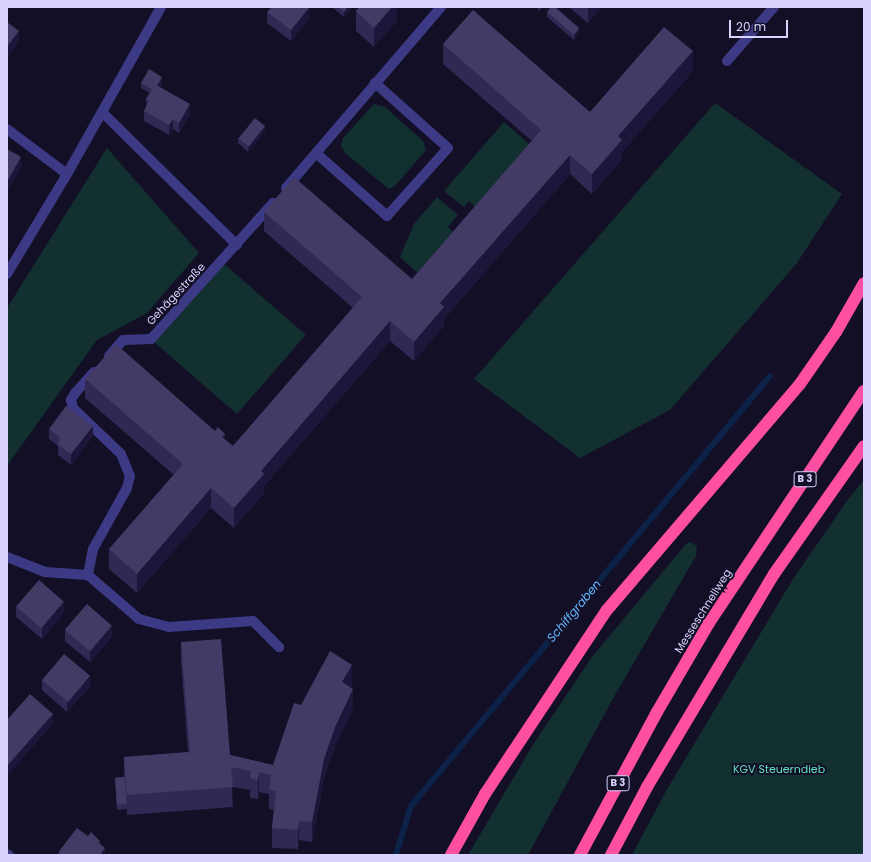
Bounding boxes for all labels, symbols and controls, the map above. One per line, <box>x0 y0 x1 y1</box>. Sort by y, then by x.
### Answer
scale bar <box>731 12 790 38</box>
text: 20 m <box>736 18 766 35</box>
street label: Gehägestraße <box>144 260 208 328</box>
road number: B 3 <box>793 471 817 487</box>
street label: Messeschnellweg <box>672 567 734 655</box>
water label: Schiffgraben <box>544 577 604 645</box>
park label: KGV Steuerndieb <box>733 762 825 776</box>
road number: B 3 <box>606 775 630 791</box>

